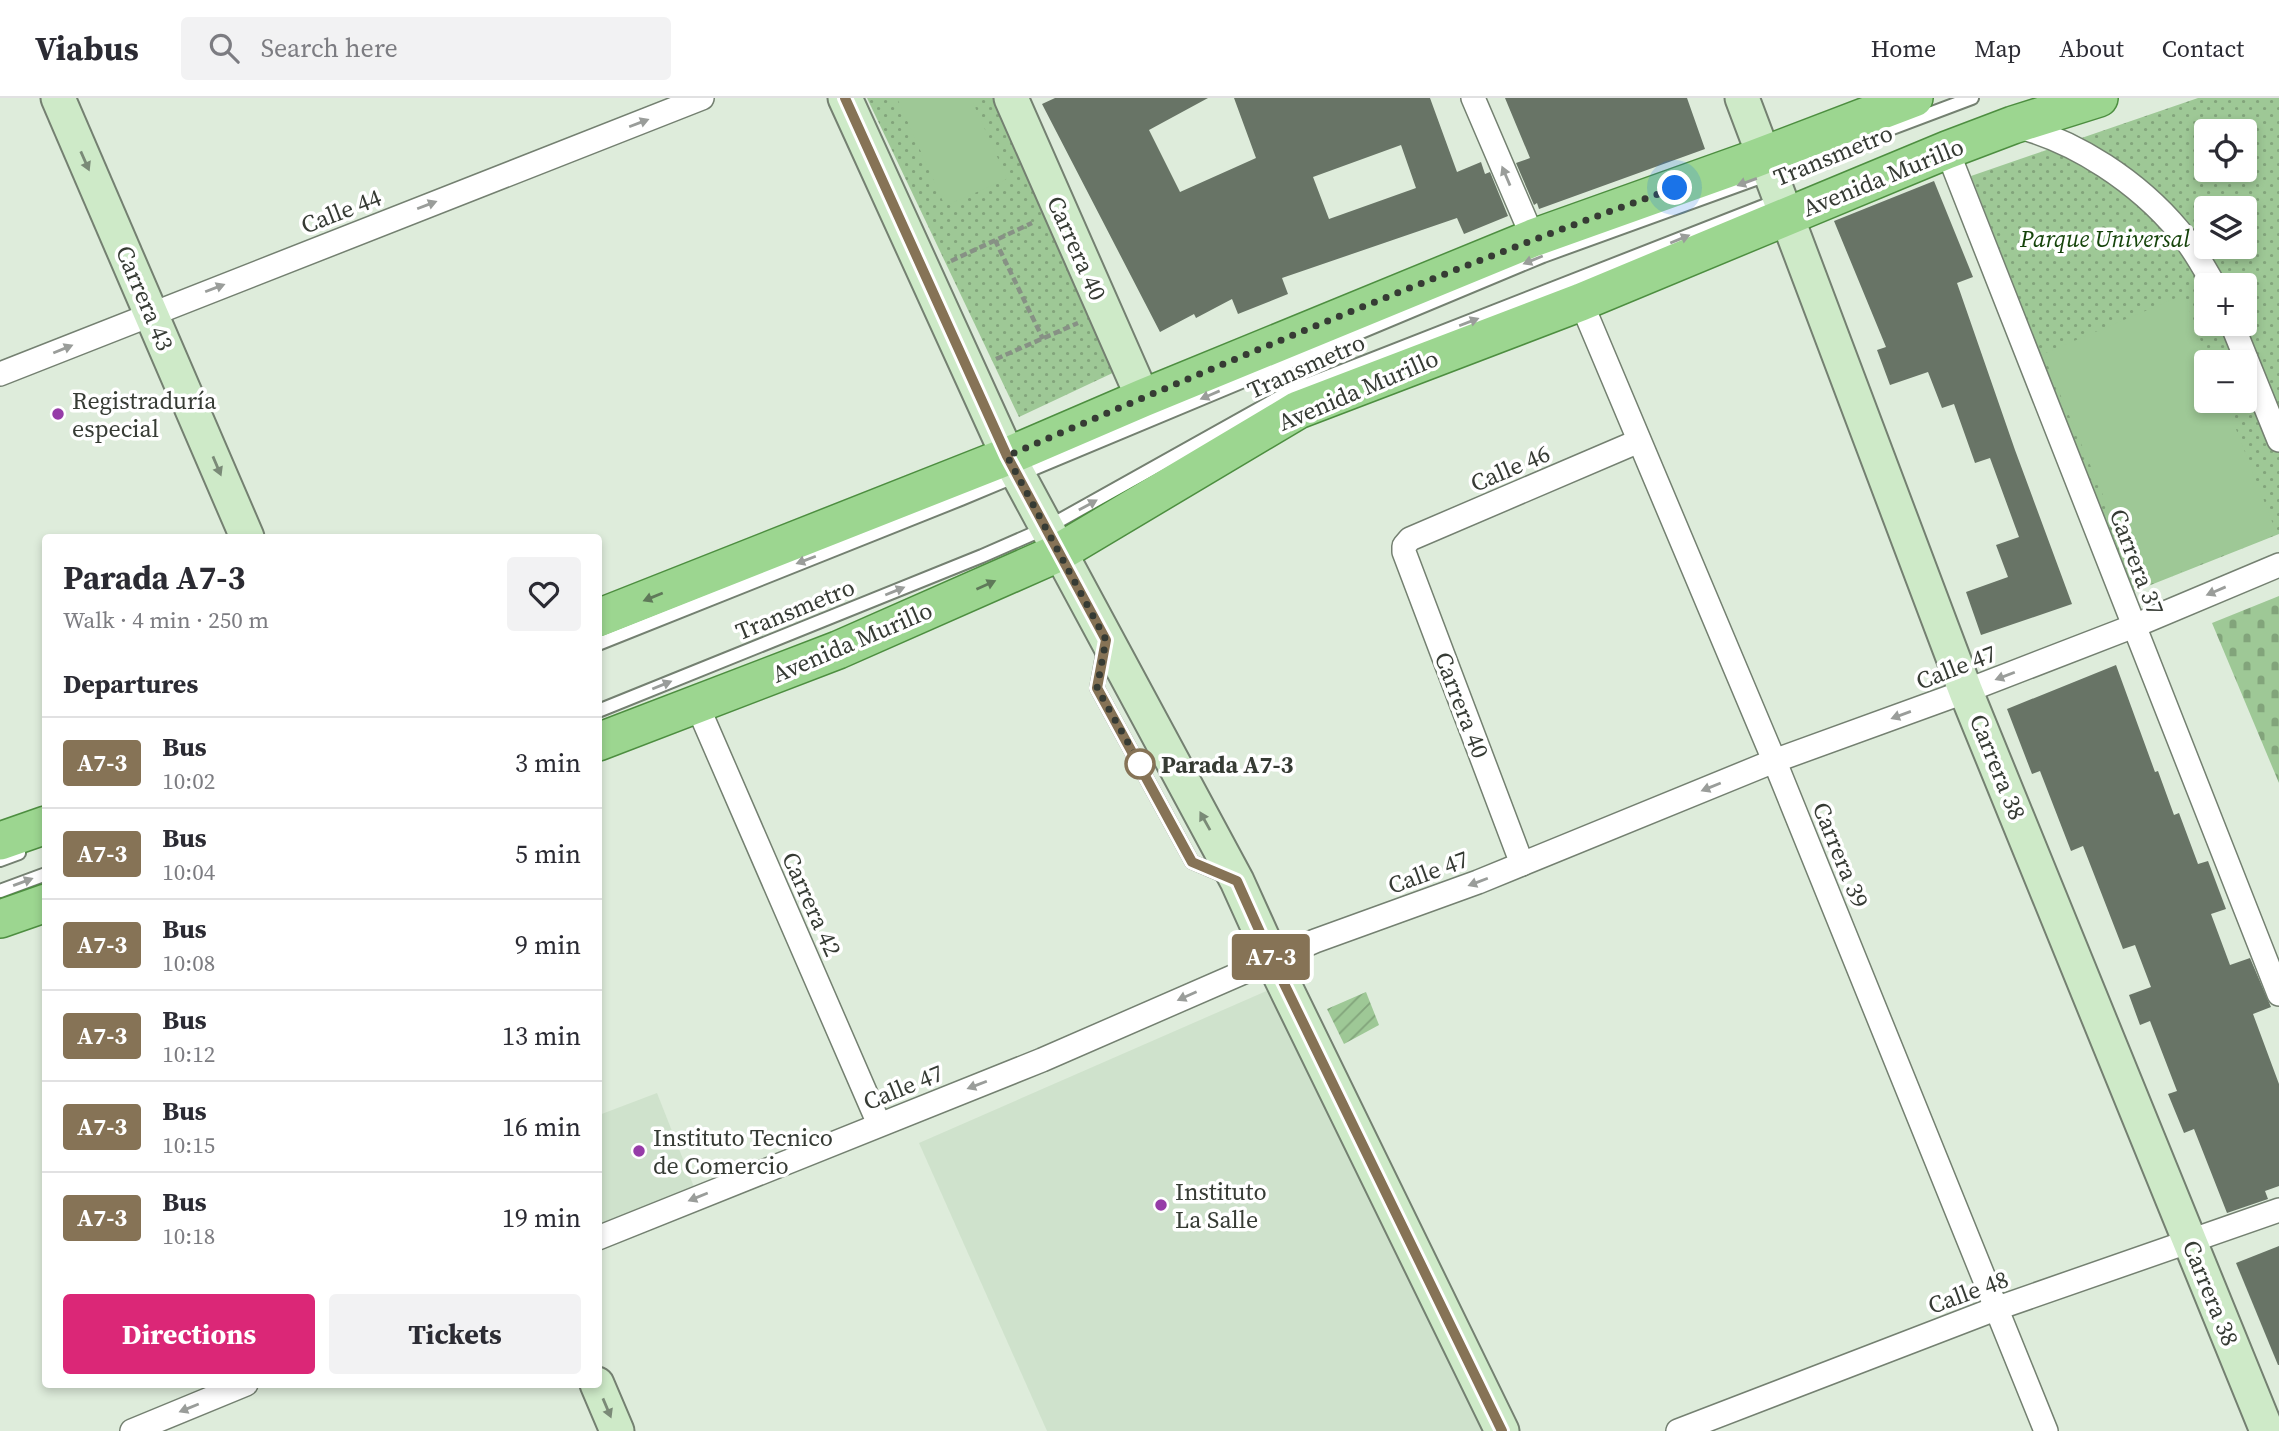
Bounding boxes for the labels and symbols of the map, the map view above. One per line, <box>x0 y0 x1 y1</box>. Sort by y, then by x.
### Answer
street label: Transmetro <box>1769 116 1897 194</box>
one-way arrow <box>628 117 649 128</box>
street label: Avenida Murillo <box>1797 130 1969 224</box>
one-way arrow <box>80 150 91 171</box>
one-way arrow <box>1500 165 1511 186</box>
your location <box>1657 170 1692 205</box>
one-way arrow <box>1737 177 1758 188</box>
street label: Calle 44 <box>296 181 386 241</box>
street label: Carrera 40 <box>1039 190 1115 306</box>
one-way arrow <box>416 200 437 211</box>
park label: Parque Universal <box>2019 222 2190 255</box>
one-way arrow <box>1670 234 1691 245</box>
street label: Carrera 43 <box>108 240 182 356</box>
one-way arrow <box>1523 255 1544 266</box>
one-way arrow <box>204 283 225 294</box>
one-way arrow <box>1458 317 1479 328</box>
street label: Transmetro <box>1242 325 1370 407</box>
street label: Avenida Murillo <box>1273 341 1443 439</box>
one-way arrow <box>53 343 74 354</box>
place label: Registraduría especial <box>72 384 217 445</box>
one-way arrow <box>1200 389 1221 400</box>
marker: Registraduría especial <box>50 406 66 422</box>
street label: Calle 46 <box>1465 436 1555 500</box>
one-way arrow <box>211 456 222 477</box>
one-way arrow <box>1078 499 1097 511</box>
street label: Carrera 37 <box>2102 504 2172 620</box>
one-way arrow <box>795 555 816 566</box>
street label: Transmetro <box>731 570 859 648</box>
one-way arrow <box>975 579 996 590</box>
one-way arrow <box>885 586 906 597</box>
one-way arrow <box>2205 586 2226 597</box>
one-way arrow <box>642 591 663 602</box>
street label: Avenida Murillo <box>767 593 937 691</box>
street label: Calle 47 <box>1911 637 2001 697</box>
street label: Carrera 40 <box>1427 647 1497 763</box>
one-way arrow <box>1995 671 2016 682</box>
one-way arrow <box>651 679 672 690</box>
street label: Carrera 38 <box>1962 709 2034 825</box>
one-way arrow <box>1891 710 1912 721</box>
place label: Parada A7-3 <box>1161 748 1294 781</box>
marker: Parada A7-3 <box>1125 749 1155 779</box>
one-way arrow <box>1700 781 1721 792</box>
street label: Carrera 39 <box>1805 797 1877 913</box>
one-way arrow <box>1199 811 1210 831</box>
street label: Calle 47 <box>1383 842 1473 902</box>
street label: Carrera 42 <box>774 846 850 962</box>
one-way arrow <box>1467 876 1488 887</box>
one-way arrow <box>12 877 33 888</box>
line badge: A7-3 <box>1222 934 1320 980</box>
one-way arrow <box>1177 990 1197 1002</box>
street label: Calle 47 <box>858 1056 948 1118</box>
one-way arrow <box>967 1080 988 1091</box>
place label: Instituto Tecnico de Comercio <box>653 1121 833 1182</box>
marker: Instituto Tecnico de Comercio <box>631 1143 647 1159</box>
place label: Instituto La Salle <box>1175 1175 1267 1236</box>
one-way arrow <box>687 1192 708 1203</box>
marker: Instituto La Salle <box>1153 1197 1169 1213</box>
street label: Carrera 38 <box>2175 1235 2247 1351</box>
street label: Calle 48 <box>1923 1262 2013 1322</box>
one-way arrow <box>601 1397 612 1418</box>
one-way arrow <box>178 1402 199 1413</box>

